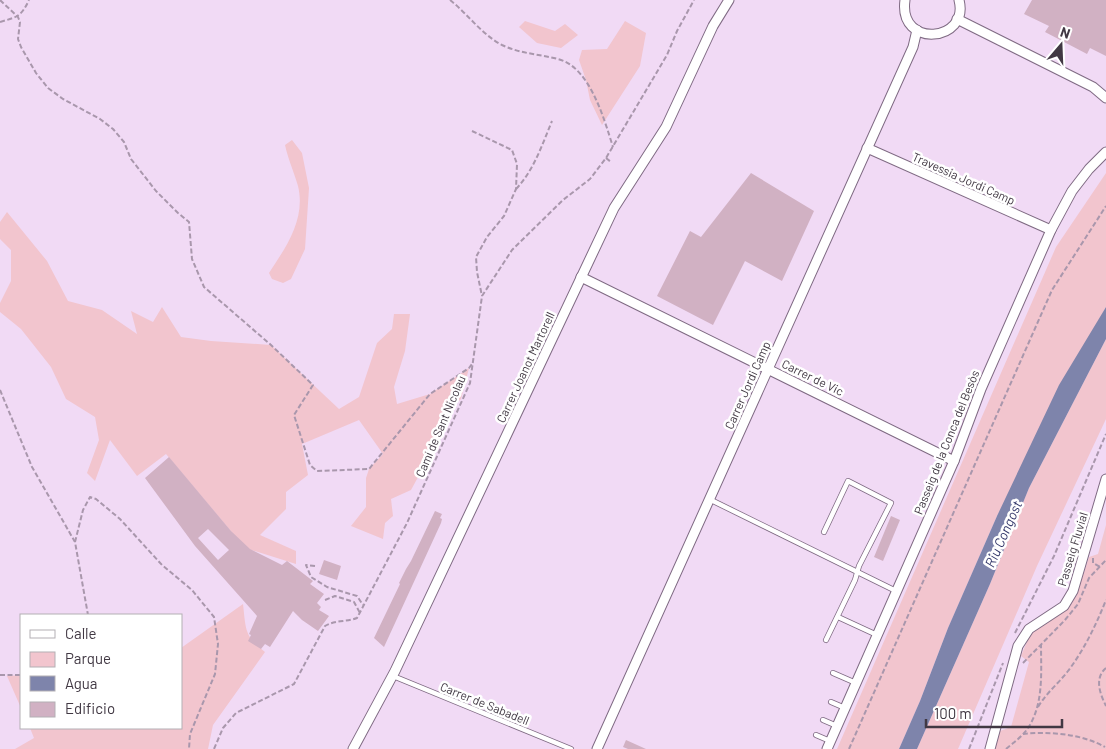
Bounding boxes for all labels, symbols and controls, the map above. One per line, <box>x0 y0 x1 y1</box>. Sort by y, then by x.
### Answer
north arrow <box>1036 20 1086 70</box>
text: N <box>1058 23 1073 42</box>
street label: Travessia Jordi Camp <box>910 149 1018 207</box>
street label: Carrer Joanot Martorell <box>493 309 557 425</box>
street label: Carrer Jordi Camp <box>721 339 773 431</box>
street label: Carrer de Vic <box>780 356 846 398</box>
street label: Passeig de la Conca del Besòs <box>911 368 981 516</box>
street label: Camí de Sant Nicolau <box>412 373 468 479</box>
water label: Riu Congost <box>981 498 1025 570</box>
street label: Passeig Fluvial <box>1054 510 1090 588</box>
legend <box>20 614 182 729</box>
text: Calle <box>65 624 97 642</box>
text: Parque <box>65 649 111 667</box>
text: Agua <box>65 674 98 692</box>
street label: Carrer de Sabadell <box>438 679 532 727</box>
scale bar <box>926 696 1062 728</box>
text: Edificio <box>65 699 115 717</box>
text: 100 m <box>934 704 972 722</box>

